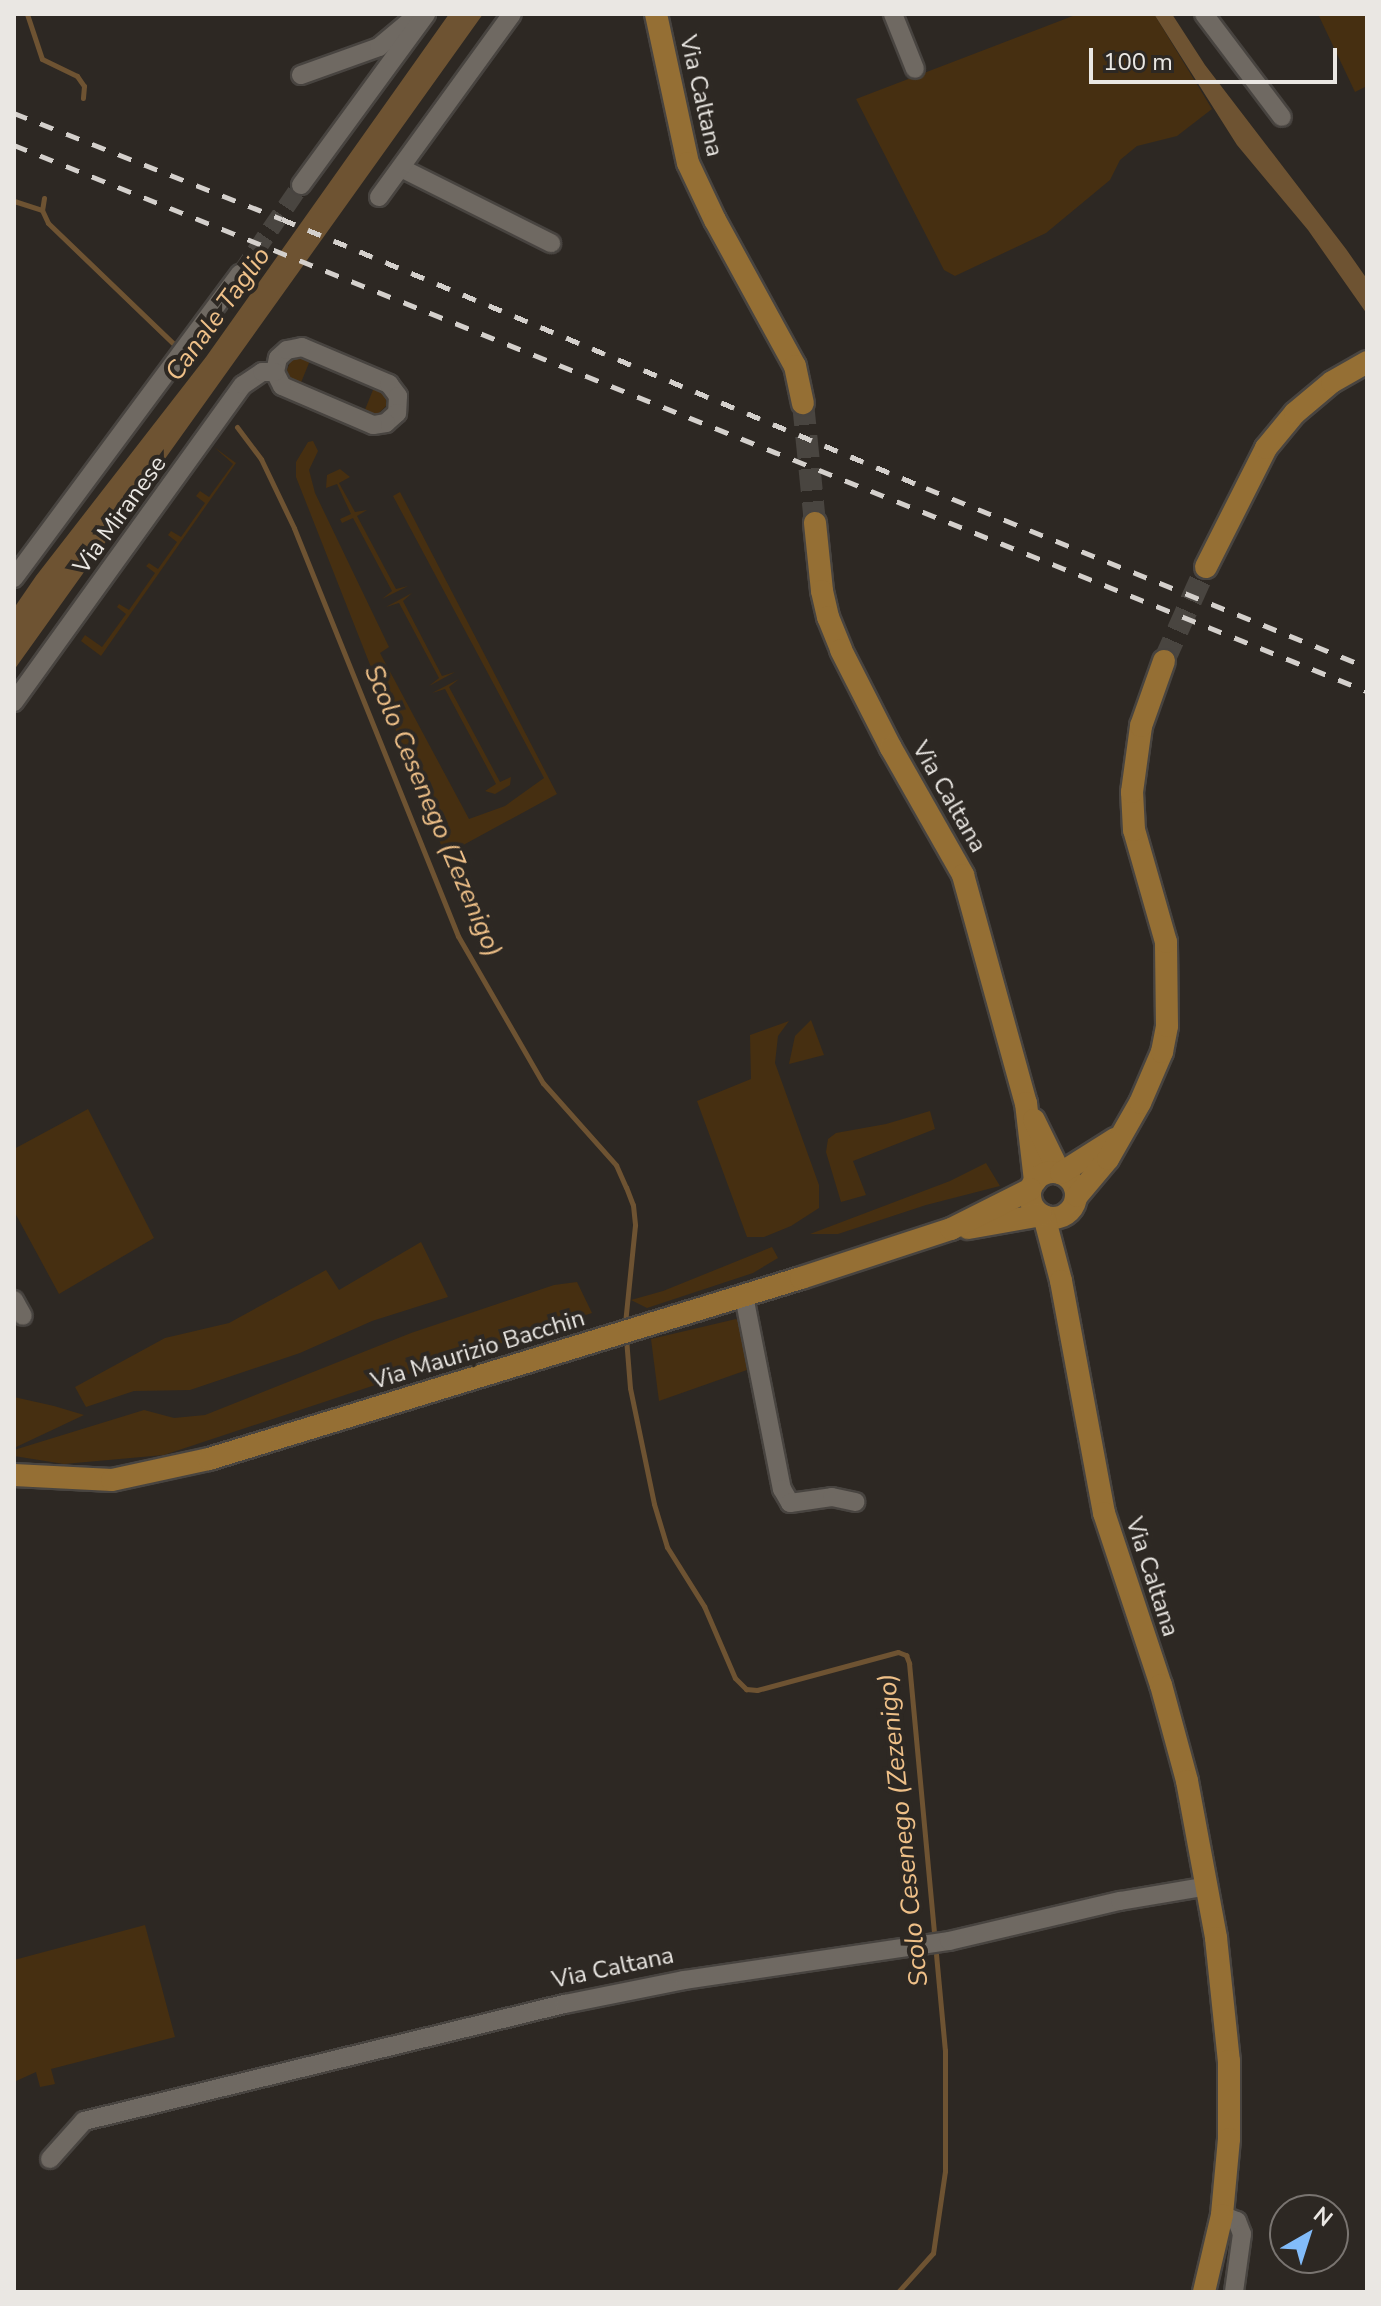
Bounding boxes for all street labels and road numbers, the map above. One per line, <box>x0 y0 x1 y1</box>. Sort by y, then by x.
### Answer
street label: Via Caltana <box>673 32 729 160</box>
street label: Via Miranese <box>68 450 172 580</box>
street label: Via Caltana <box>906 736 992 858</box>
street label: Via Maurizio Bacchin <box>368 1304 588 1396</box>
street label: Via Caltana <box>1119 1514 1185 1640</box>
street label: Via Caltana <box>549 1941 677 1995</box>

